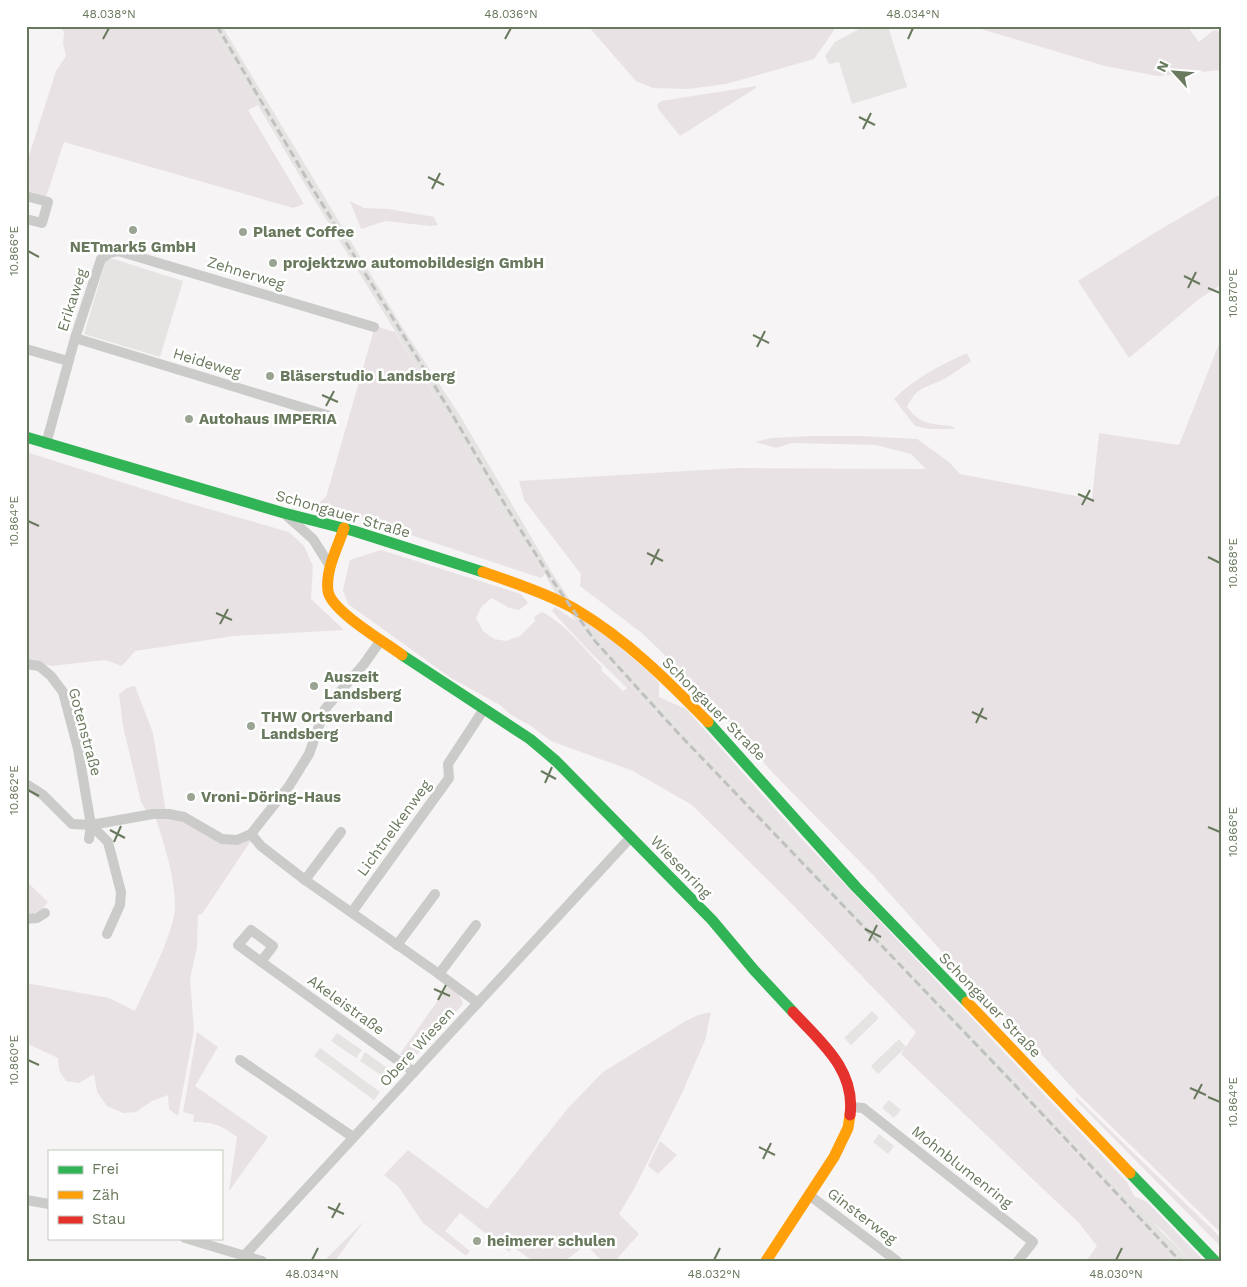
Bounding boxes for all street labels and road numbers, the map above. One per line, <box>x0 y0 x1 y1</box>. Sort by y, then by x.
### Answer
street label: Zehnerweg <box>205 253 287 293</box>
street label: Erikaweg <box>53 266 91 334</box>
street label: Heideweg <box>171 344 243 382</box>
street label: Schongauer Straße <box>274 486 412 542</box>
street label: Schongauer Straße <box>658 653 770 765</box>
street label: Gotenstraße <box>65 686 105 778</box>
street label: Lichtnelkenweg <box>353 776 435 880</box>
street label: Wiesenring <box>647 832 715 902</box>
street label: Schongauer Straße <box>935 949 1045 1061</box>
street label: Akeleistraße <box>304 971 388 1039</box>
street label: Obere Wiesen <box>376 1004 458 1090</box>
street label: Mohnblumenring <box>908 1122 1016 1212</box>
street label: Ginsterweg <box>824 1184 900 1248</box>

